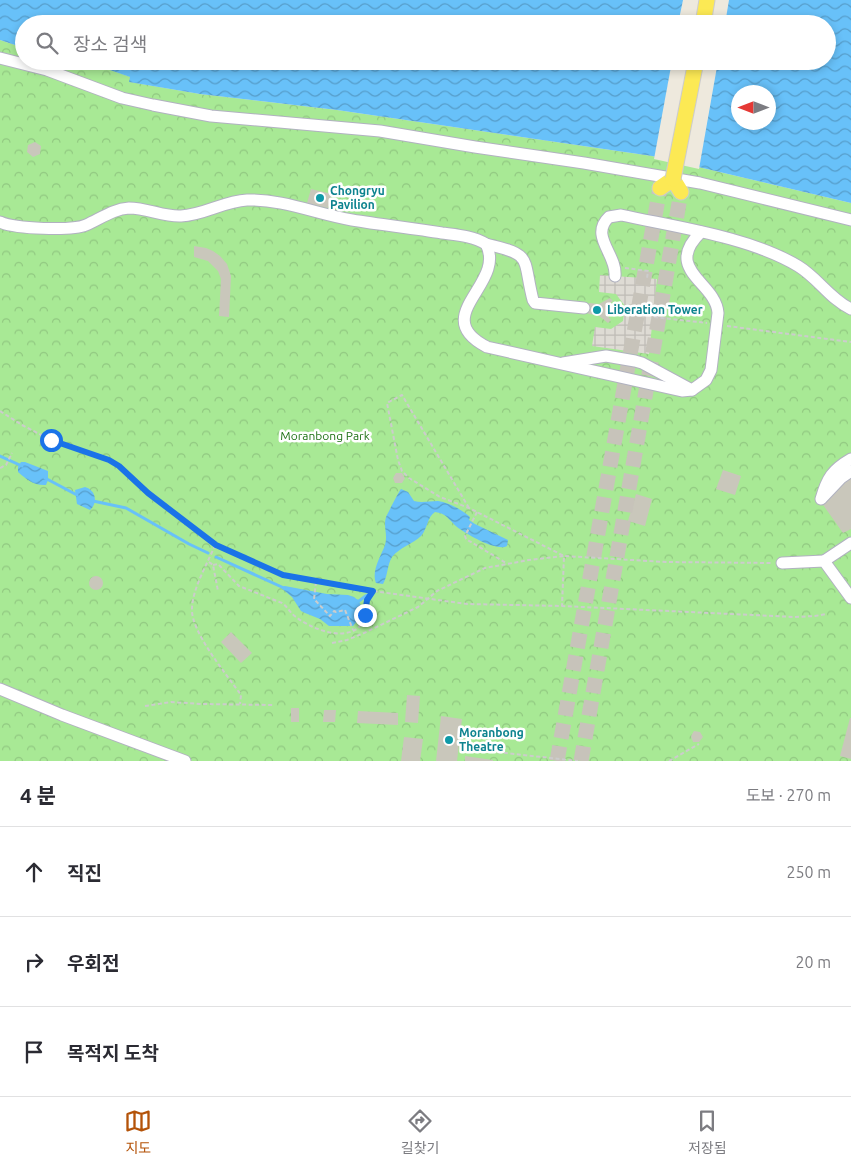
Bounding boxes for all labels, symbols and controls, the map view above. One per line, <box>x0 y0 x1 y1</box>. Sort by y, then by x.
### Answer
search box <box>15 15 836 70</box>
icon: search <box>33 29 61 57</box>
text: 장소 검색 <box>73 33 147 55</box>
north arrow <box>731 85 776 130</box>
place label: Chongryu Pavilion <box>330 184 385 211</box>
marker: Chongryu Pavilion <box>314 192 326 204</box>
place label: Liberation Tower <box>607 303 703 316</box>
marker: Liberation Tower <box>591 304 603 316</box>
route start <box>40 429 63 452</box>
park label: Moranbong Park <box>280 429 370 442</box>
route end <box>354 604 377 627</box>
place label: Moranbong Theatre <box>459 726 524 753</box>
marker: Moranbong Theatre <box>443 734 455 746</box>
text: 4 분 <box>20 783 56 807</box>
text: 도보 · 270 m <box>746 786 831 804</box>
icon: ahead <box>20 858 48 886</box>
text: 직진 <box>67 862 102 884</box>
text: 250 m <box>786 863 831 881</box>
icon: right <box>20 948 48 976</box>
text: 우회전 <box>67 952 119 974</box>
text: 20 m <box>795 953 831 971</box>
icon: arrive <box>20 1038 48 1066</box>
text: 목적지 도착 <box>67 1042 159 1064</box>
tab: 지도 <box>124 1107 152 1157</box>
tab: 길찾기 <box>401 1107 439 1157</box>
tab: 저장됨 <box>688 1107 727 1157</box>

